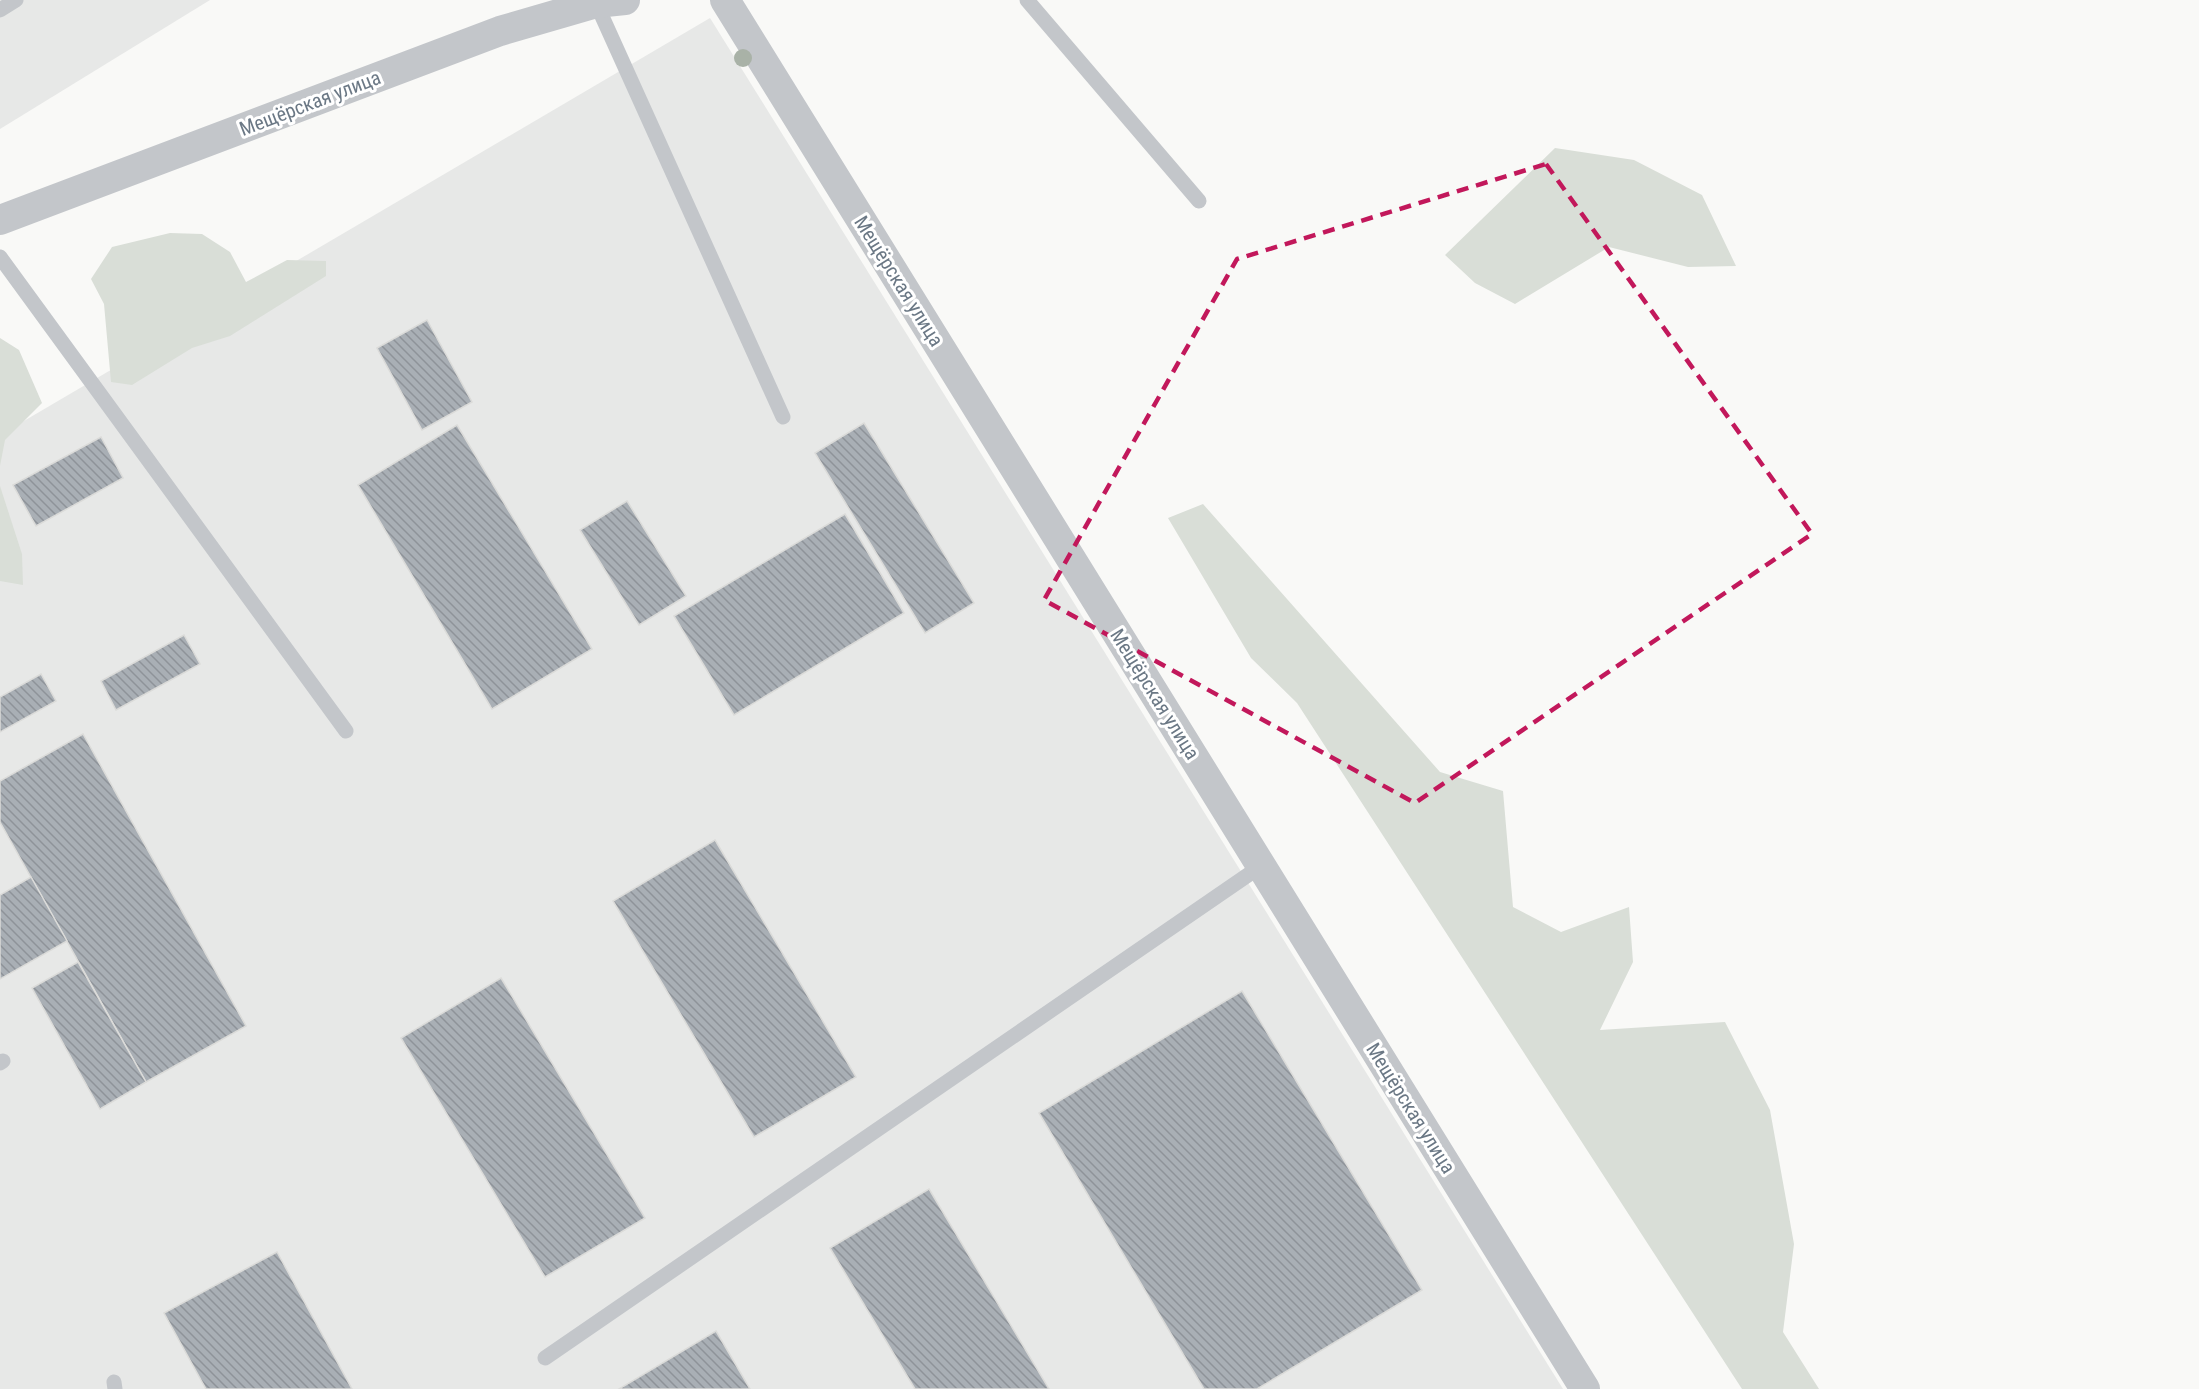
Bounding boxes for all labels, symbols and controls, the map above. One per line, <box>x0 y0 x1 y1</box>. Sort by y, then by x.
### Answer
street label: Мещёрская улица <box>236 65 384 141</box>
street label: Мещёрская улица <box>849 211 949 351</box>
street label: Мещёрская улица <box>1105 624 1205 764</box>
street label: Мещёрская улица <box>1361 1038 1461 1178</box>

